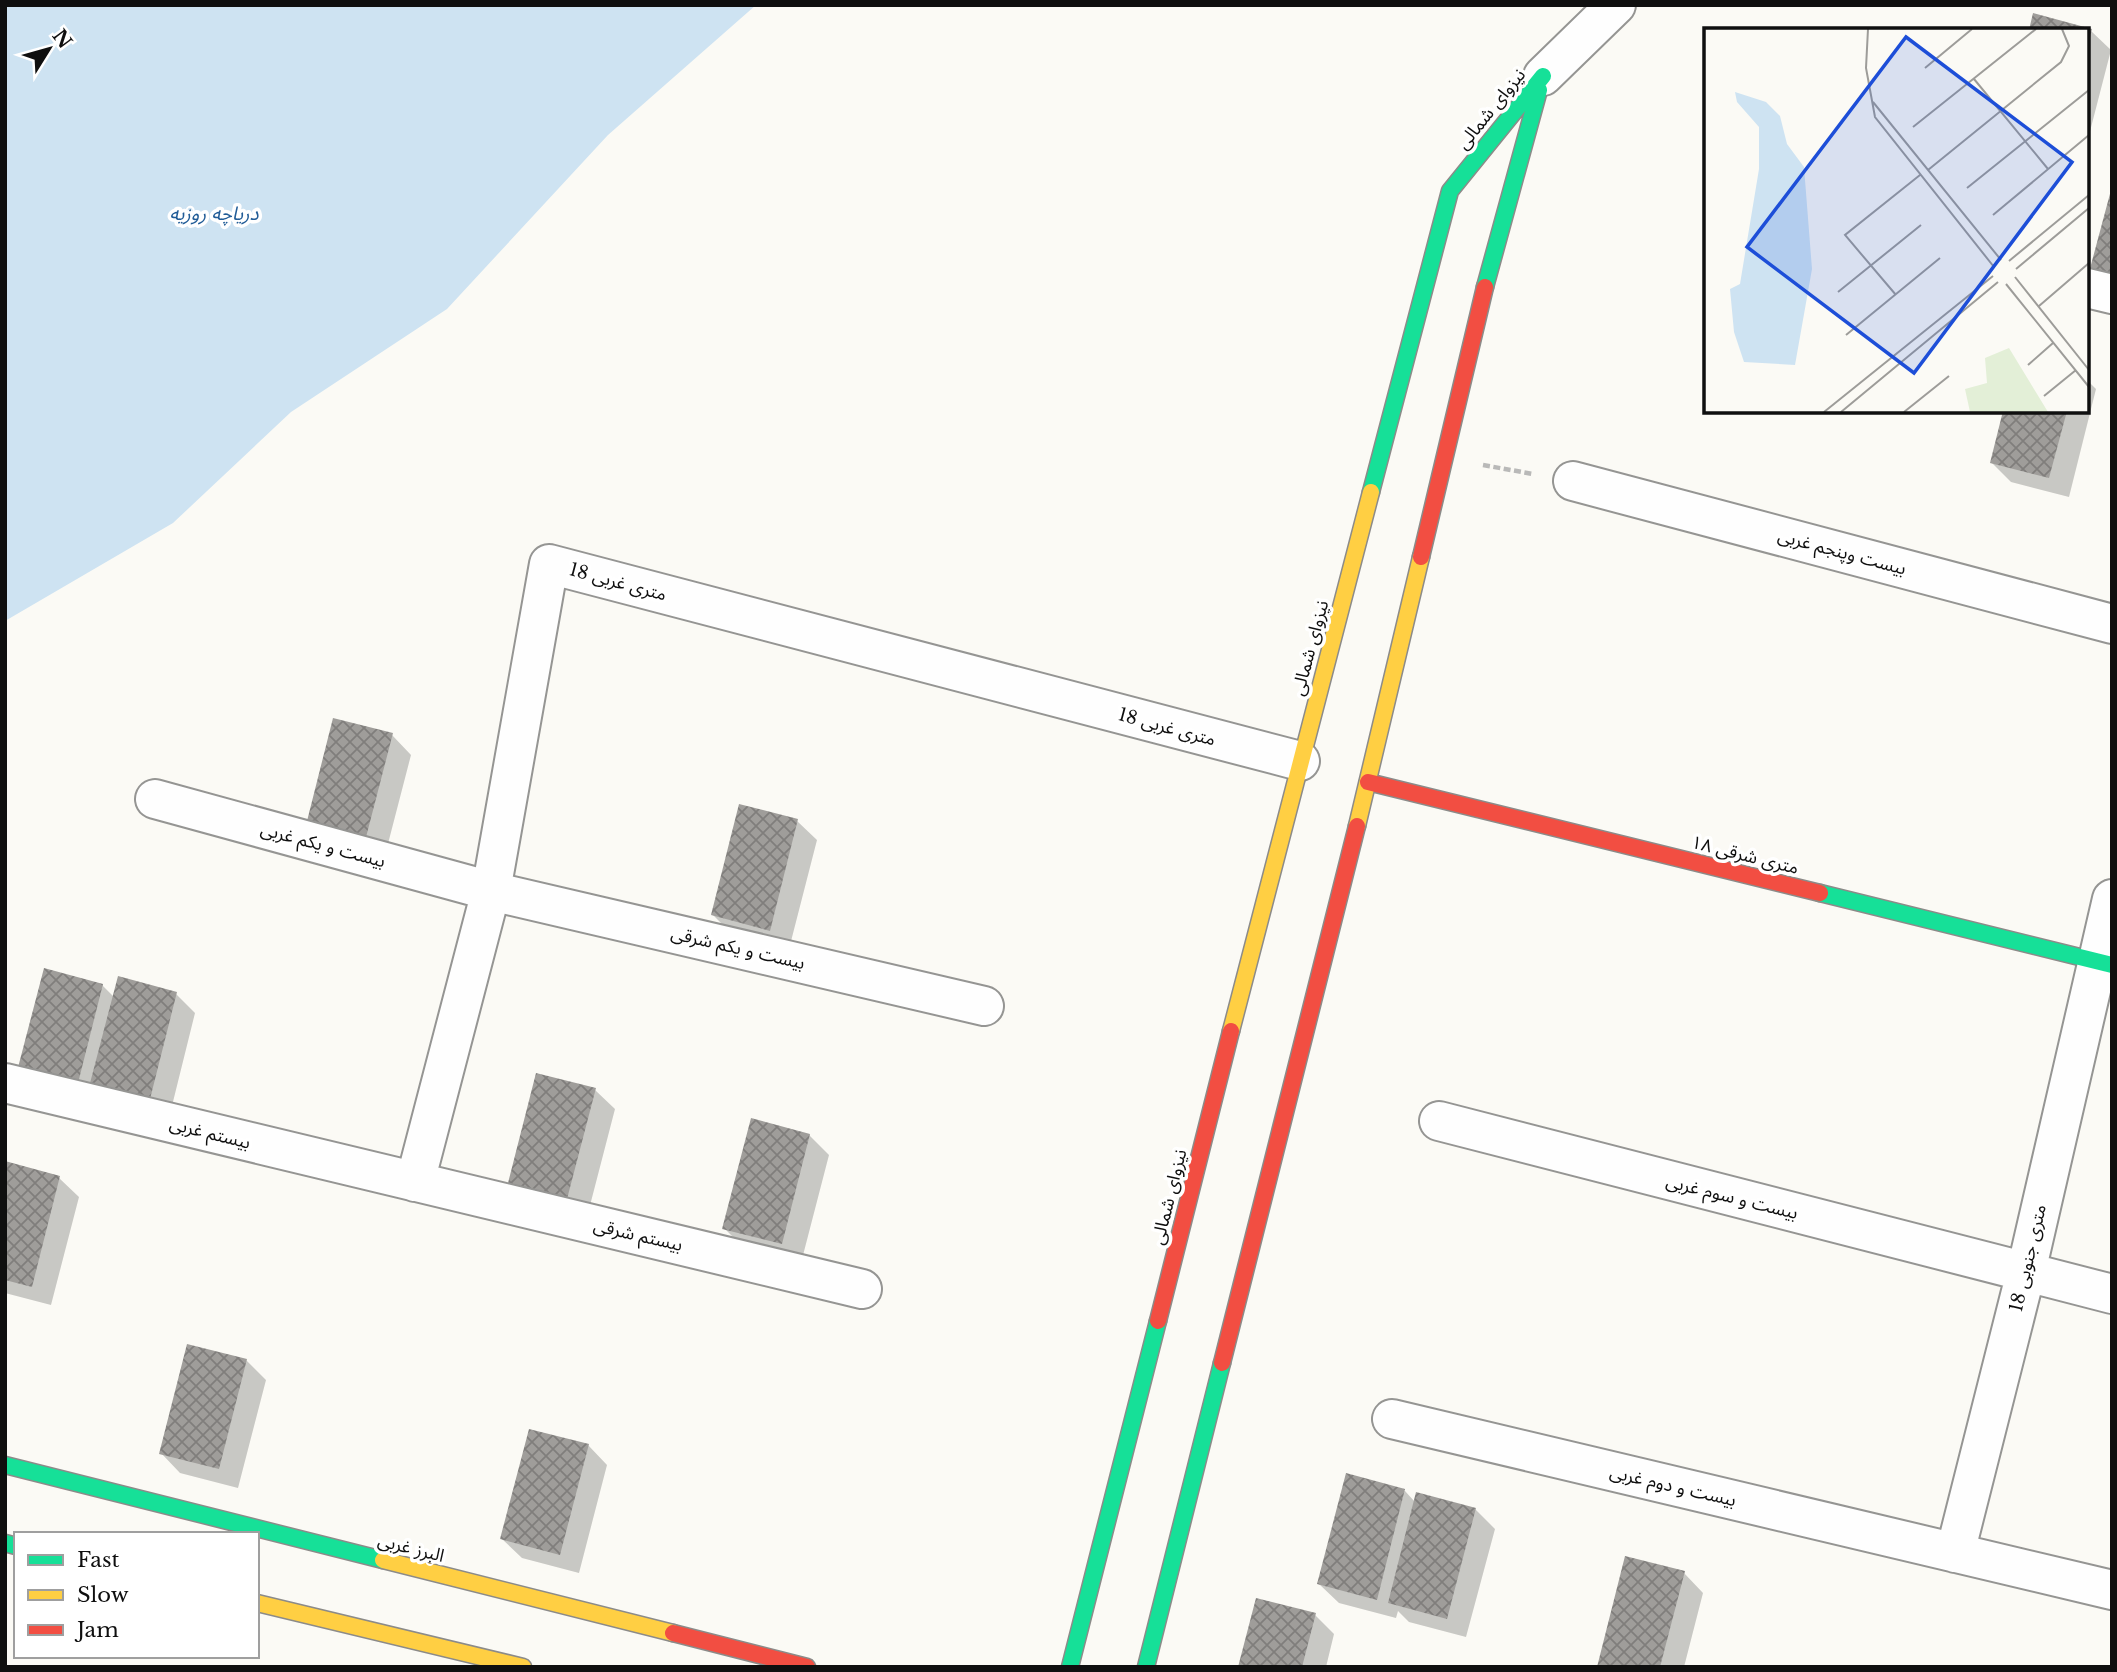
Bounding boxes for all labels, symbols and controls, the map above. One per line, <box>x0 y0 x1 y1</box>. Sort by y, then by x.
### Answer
north arrow <box>14 14 84 84</box>
text: N <box>48 25 77 53</box>
inset map <box>1704 28 2089 413</box>
street label: نیزوای شمالی <box>1452 64 1530 154</box>
water label: دریاچه روزیه <box>169 202 259 226</box>
street label: بیست وپنجم غربی <box>1775 524 1908 582</box>
street label: 18 متری غربی <box>567 558 669 606</box>
street label: نیزوای شمالی <box>1287 598 1333 698</box>
street label: 18 متری غربی <box>1116 703 1218 751</box>
street label: بیست و یکم غربی <box>258 818 388 874</box>
street label: ۱۸ متری شرقی <box>1689 831 1801 879</box>
street label: بیست و یکم شرقی <box>668 922 807 976</box>
street label: بیستم غربی <box>167 1112 253 1156</box>
street label: نیزوای شمالی <box>1147 1147 1191 1247</box>
street label: بیست و سوم غربی <box>1663 1170 1800 1227</box>
street label: 18 متری جنوبی <box>2005 1202 2051 1314</box>
street label: بیستم شرقی <box>591 1214 685 1258</box>
street label: بیست و دوم غربی <box>1607 1461 1738 1514</box>
street label: البرز غربی <box>375 1529 447 1567</box>
legend <box>14 1532 259 1658</box>
text: Fast <box>77 1547 119 1573</box>
text: Slow <box>77 1582 129 1608</box>
text: Jam <box>74 1617 119 1643</box>

